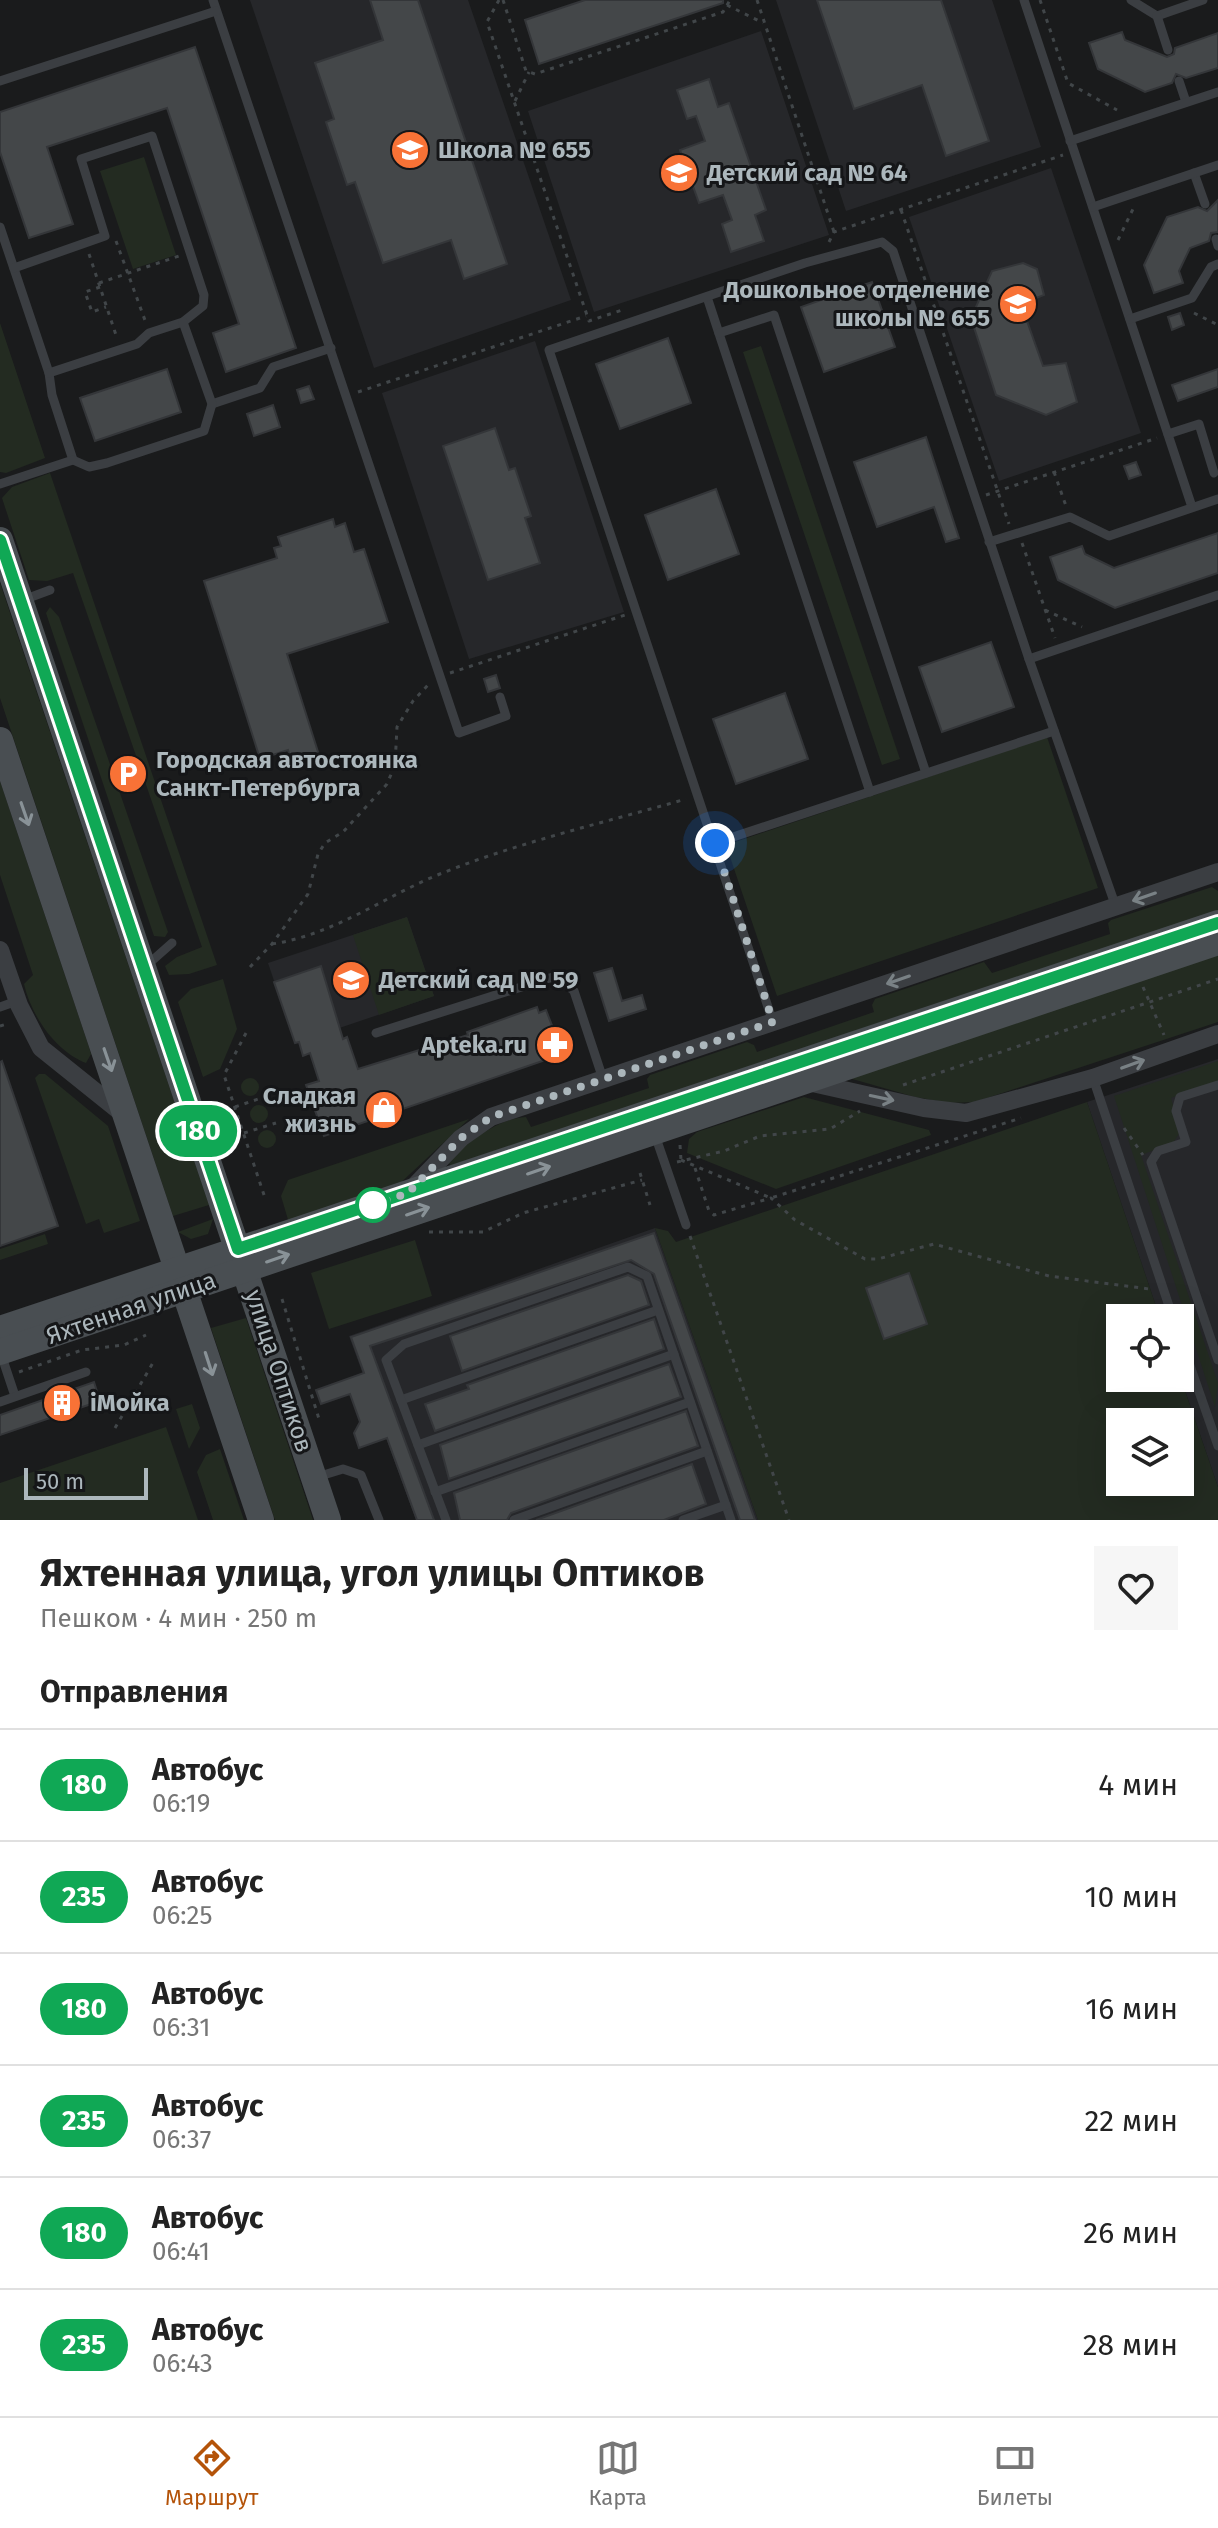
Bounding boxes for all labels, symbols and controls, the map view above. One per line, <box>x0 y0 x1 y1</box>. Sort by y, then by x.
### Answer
school or university icon: Школа № 655 <box>389 129 431 171</box>
place label: Школа № 655 <box>438 136 591 164</box>
school or university icon: Детский сад № 64 <box>658 152 700 194</box>
place label: Детский сад № 64 <box>706 159 908 187</box>
place label: Дошкольное отделение школы № 655 <box>723 276 990 332</box>
school or university icon: Дошкольное отделение школы № 655 <box>997 283 1039 325</box>
place label: Городская автостоянка Санкт-Петербурга <box>156 746 418 802</box>
parking icon: Городская автостоянка Санкт-Петербурга <box>107 753 149 795</box>
one-way arrow <box>18 801 33 826</box>
your location <box>695 823 735 863</box>
one-way arrow <box>1132 891 1157 906</box>
school or university icon: Детский сад № 59 <box>330 959 372 1001</box>
place label: Детский сад № 59 <box>378 966 578 994</box>
one-way arrow <box>885 973 910 988</box>
pharmacy icon: Apteka.ru <box>534 1024 576 1066</box>
place label: Apteka.ru <box>420 1031 527 1059</box>
one-way arrow <box>101 1048 116 1073</box>
one-way arrow <box>1120 1055 1145 1070</box>
place label: Сладкая жизнь <box>263 1082 356 1138</box>
shop icon: Сладкая жизнь <box>363 1089 405 1131</box>
one-way arrow <box>868 1091 894 1106</box>
line badge: 180 <box>152 1105 244 1157</box>
text: 180 <box>175 1114 221 1147</box>
one-way arrow <box>526 1162 551 1177</box>
unlabelled marker <box>356 1188 390 1222</box>
one-way arrow <box>405 1203 430 1218</box>
one-way arrow <box>265 1250 290 1265</box>
street label: Яхтенная улица <box>43 1266 219 1350</box>
street label: улица Оптиков <box>240 1286 318 1456</box>
map controls <box>1106 1304 1194 1496</box>
button: locate <box>1106 1304 1194 1392</box>
one-way arrow <box>203 1351 218 1376</box>
building icon: iМойка <box>41 1382 83 1424</box>
place label: iМойка <box>90 1389 170 1417</box>
button: layers <box>1106 1408 1194 1496</box>
scale bar <box>24 1464 148 1500</box>
text: 50 m <box>36 1468 84 1495</box>
button: heart <box>1094 1546 1178 1630</box>
text: Яхтенная улица, угол улицы Оптиков <box>40 1550 705 1596</box>
text: Пешком · 4 мин · 250 m <box>40 1603 317 1634</box>
text: Отправления <box>40 1674 229 1710</box>
text: Автобус <box>152 1752 263 1788</box>
text: 4 мин <box>1098 1767 1178 1803</box>
text: 180 <box>61 1768 107 1801</box>
text: 06:19 <box>152 1788 210 1819</box>
text: Автобус <box>152 1864 263 1900</box>
text: 10 мин <box>1084 1879 1178 1915</box>
text: 235 <box>62 1880 106 1913</box>
text: 06:25 <box>152 1900 213 1931</box>
text: Автобус <box>152 1976 263 2012</box>
text: 16 мин <box>1085 1991 1178 2027</box>
text: 180 <box>61 1992 107 2025</box>
text: 06:31 <box>152 2012 210 2043</box>
text: Автобус <box>152 2088 263 2124</box>
text: 22 мин <box>1084 2103 1178 2139</box>
text: 235 <box>62 2104 106 2137</box>
text: 06:37 <box>152 2124 211 2155</box>
text: Автобус <box>152 2200 263 2236</box>
text: 26 мин <box>1083 2215 1178 2251</box>
text: 180 <box>61 2216 107 2249</box>
text: 06:41 <box>152 2236 210 2267</box>
text: Автобус <box>152 2312 263 2348</box>
text: 28 мин <box>1083 2327 1178 2363</box>
text: 235 <box>62 2328 106 2361</box>
text: 06:43 <box>152 2348 213 2379</box>
tab: Маршрут <box>165 2436 258 2511</box>
tab: Карта <box>588 2436 647 2511</box>
tab: Билеты <box>977 2436 1053 2511</box>

